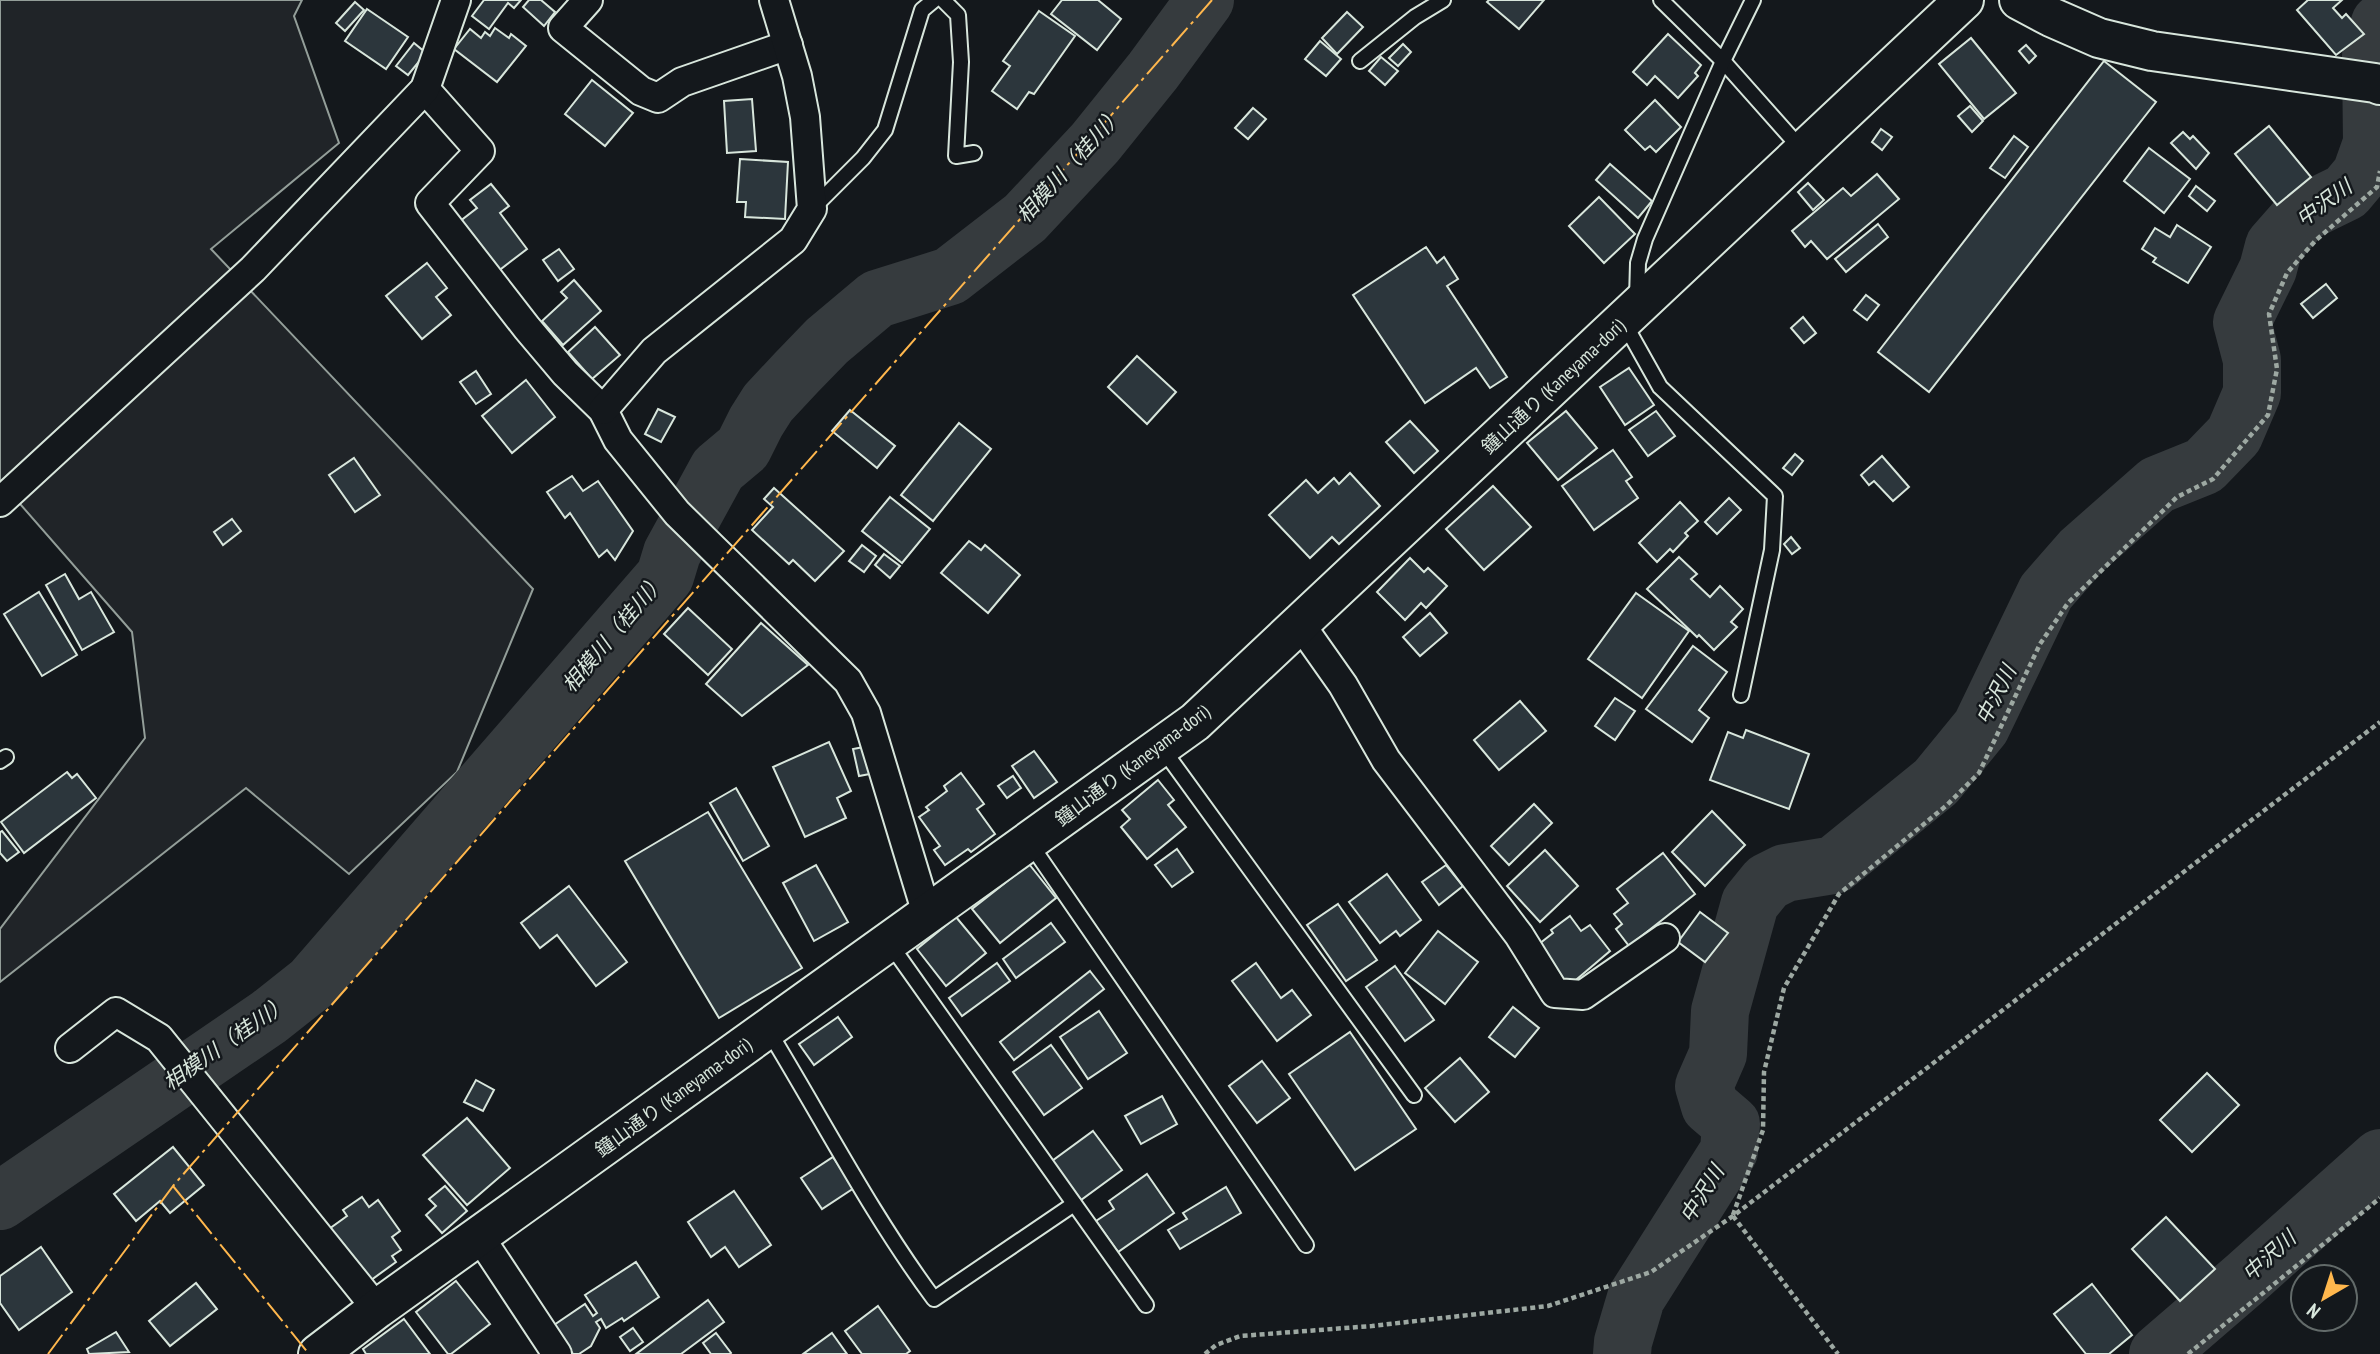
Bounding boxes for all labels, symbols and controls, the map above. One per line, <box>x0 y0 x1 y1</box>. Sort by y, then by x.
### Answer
water label: 相模川（桂川） <box>1010 101 1129 228</box>
water label: 中沢川 <box>2290 172 2359 232</box>
street label: 鐘山通り (Kaneyama-dori) <box>1476 313 1630 459</box>
water label: 相模川（桂川） <box>556 568 671 698</box>
water label: 中沢川 <box>1969 659 2023 729</box>
street label: 鐘山通り (Kaneyama-dori) <box>1050 699 1214 831</box>
water label: 相模川（桂川） <box>158 989 294 1096</box>
street label: 鐘山通り (Kaneyama-dori) <box>590 1032 756 1162</box>
water label: 中沢川 <box>1673 1158 1731 1228</box>
water label: 中沢川 <box>2236 1223 2303 1287</box>
north arrow <box>2289 1263 2359 1333</box>
text: N <box>2302 1299 2325 1324</box>

